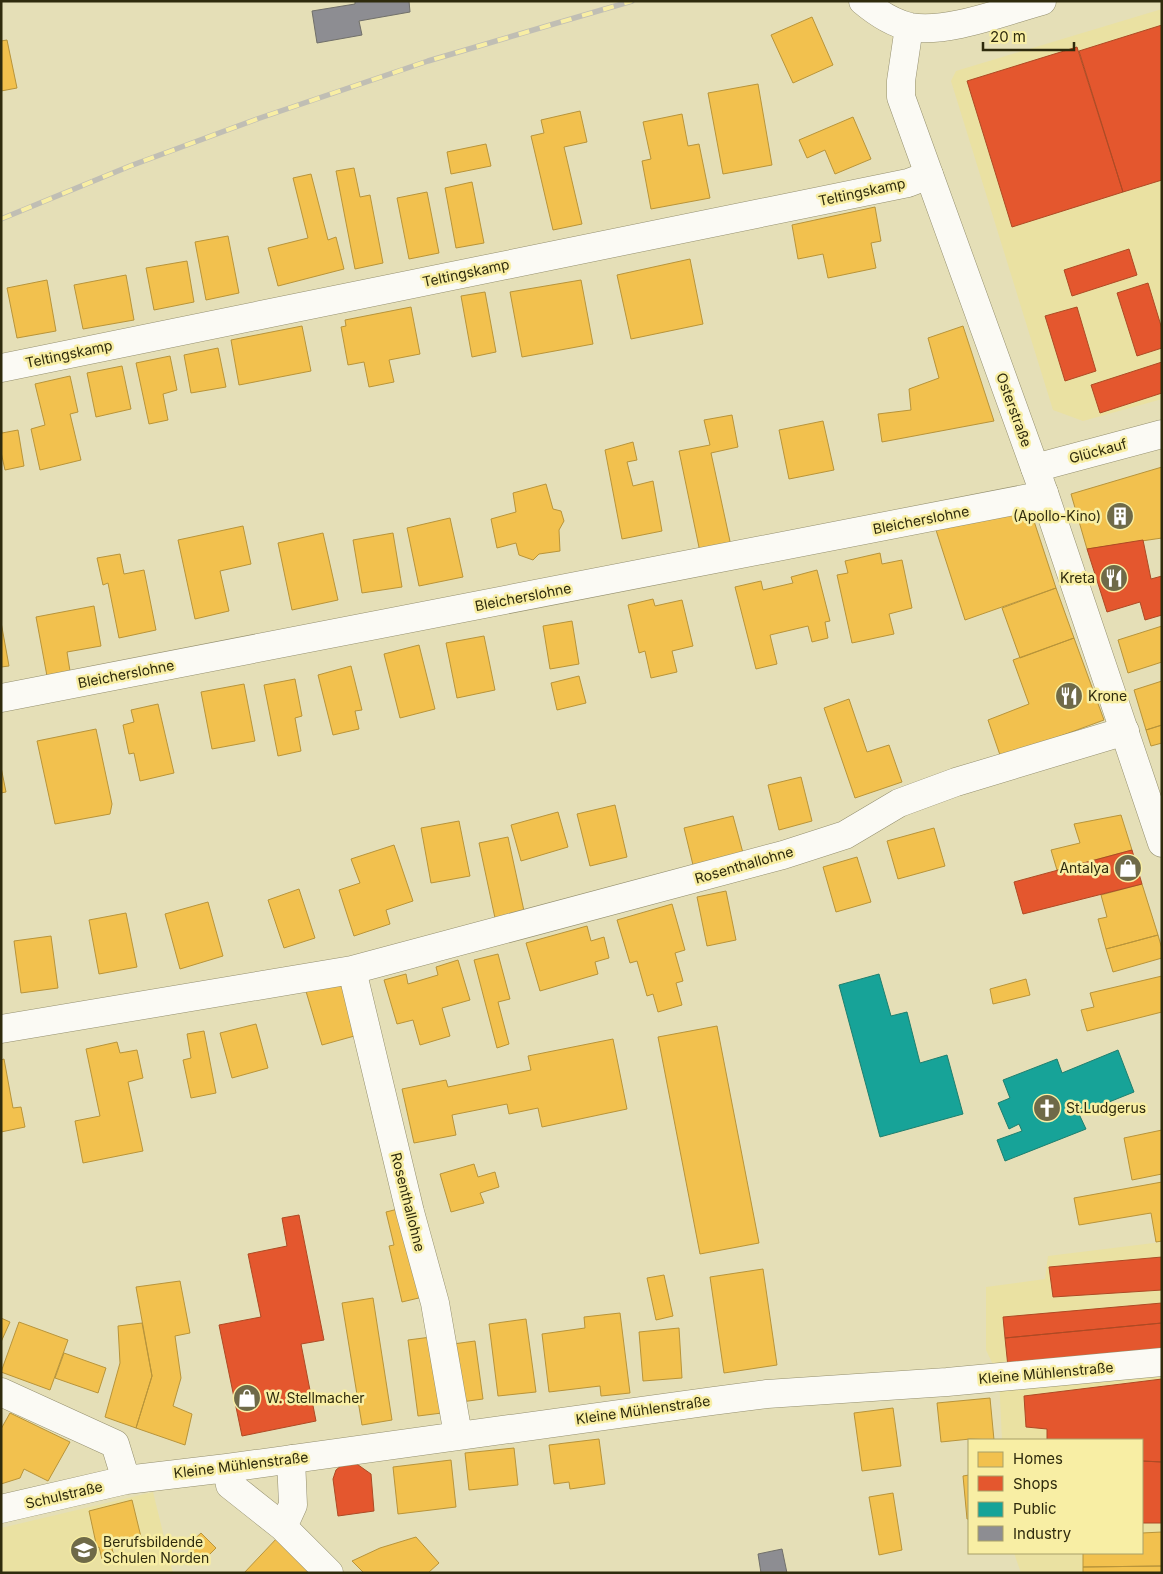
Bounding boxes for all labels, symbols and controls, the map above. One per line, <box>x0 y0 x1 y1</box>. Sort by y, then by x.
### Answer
scale bar <box>983 20 1074 52</box>
text: 20 m <box>990 27 1026 46</box>
street label: Teltingskamp <box>817 174 907 209</box>
street label: Teltingskamp <box>421 255 511 290</box>
street label: Teltingskamp <box>24 336 114 371</box>
street label: Osterstraße <box>993 370 1036 449</box>
street label: Glückauf <box>1067 435 1129 466</box>
building icon: (Apollo-Kino) <box>1105 501 1135 531</box>
street label: Bleicherslohne <box>871 502 970 537</box>
place label: (Apollo-Kino) <box>1013 507 1101 524</box>
restaurant icon: Kreta <box>1099 563 1129 593</box>
place label: Kreta <box>1060 569 1095 586</box>
street label: Bleicherslohne <box>473 579 572 614</box>
street label: Bleicherslohne <box>76 656 175 691</box>
restaurant icon: Krone <box>1054 681 1084 711</box>
place label: Krone <box>1088 687 1127 704</box>
street label: Rosenthallohne <box>693 842 795 887</box>
shop icon: Antalya <box>1113 853 1143 883</box>
place label: Antalya <box>1059 859 1109 876</box>
church icon: St.Ludgerus <box>1032 1093 1062 1123</box>
place label: St.Ludgerus <box>1066 1099 1146 1116</box>
street label: Rosenthallohne <box>388 1151 429 1253</box>
street label: Kleine Mühlenstraße <box>978 1358 1114 1387</box>
shop icon: W. Stellmacher <box>232 1383 262 1413</box>
place label: W. Stellmacher <box>266 1389 365 1406</box>
street label: Kleine Mühlenstraße <box>575 1392 711 1427</box>
legend <box>968 1439 1143 1554</box>
street label: Kleine Mühlenstraße <box>173 1448 309 1481</box>
text: Homes <box>1013 1449 1063 1468</box>
text: Shops <box>1013 1474 1058 1493</box>
street label: Schulstraße <box>24 1477 104 1512</box>
text: Public <box>1013 1499 1056 1518</box>
text: Industry <box>1013 1524 1072 1543</box>
place label: Berufsbildende Schulen Norden <box>103 1533 209 1566</box>
school or university icon: Berufsbildende Schulen Norden <box>69 1535 99 1565</box>

